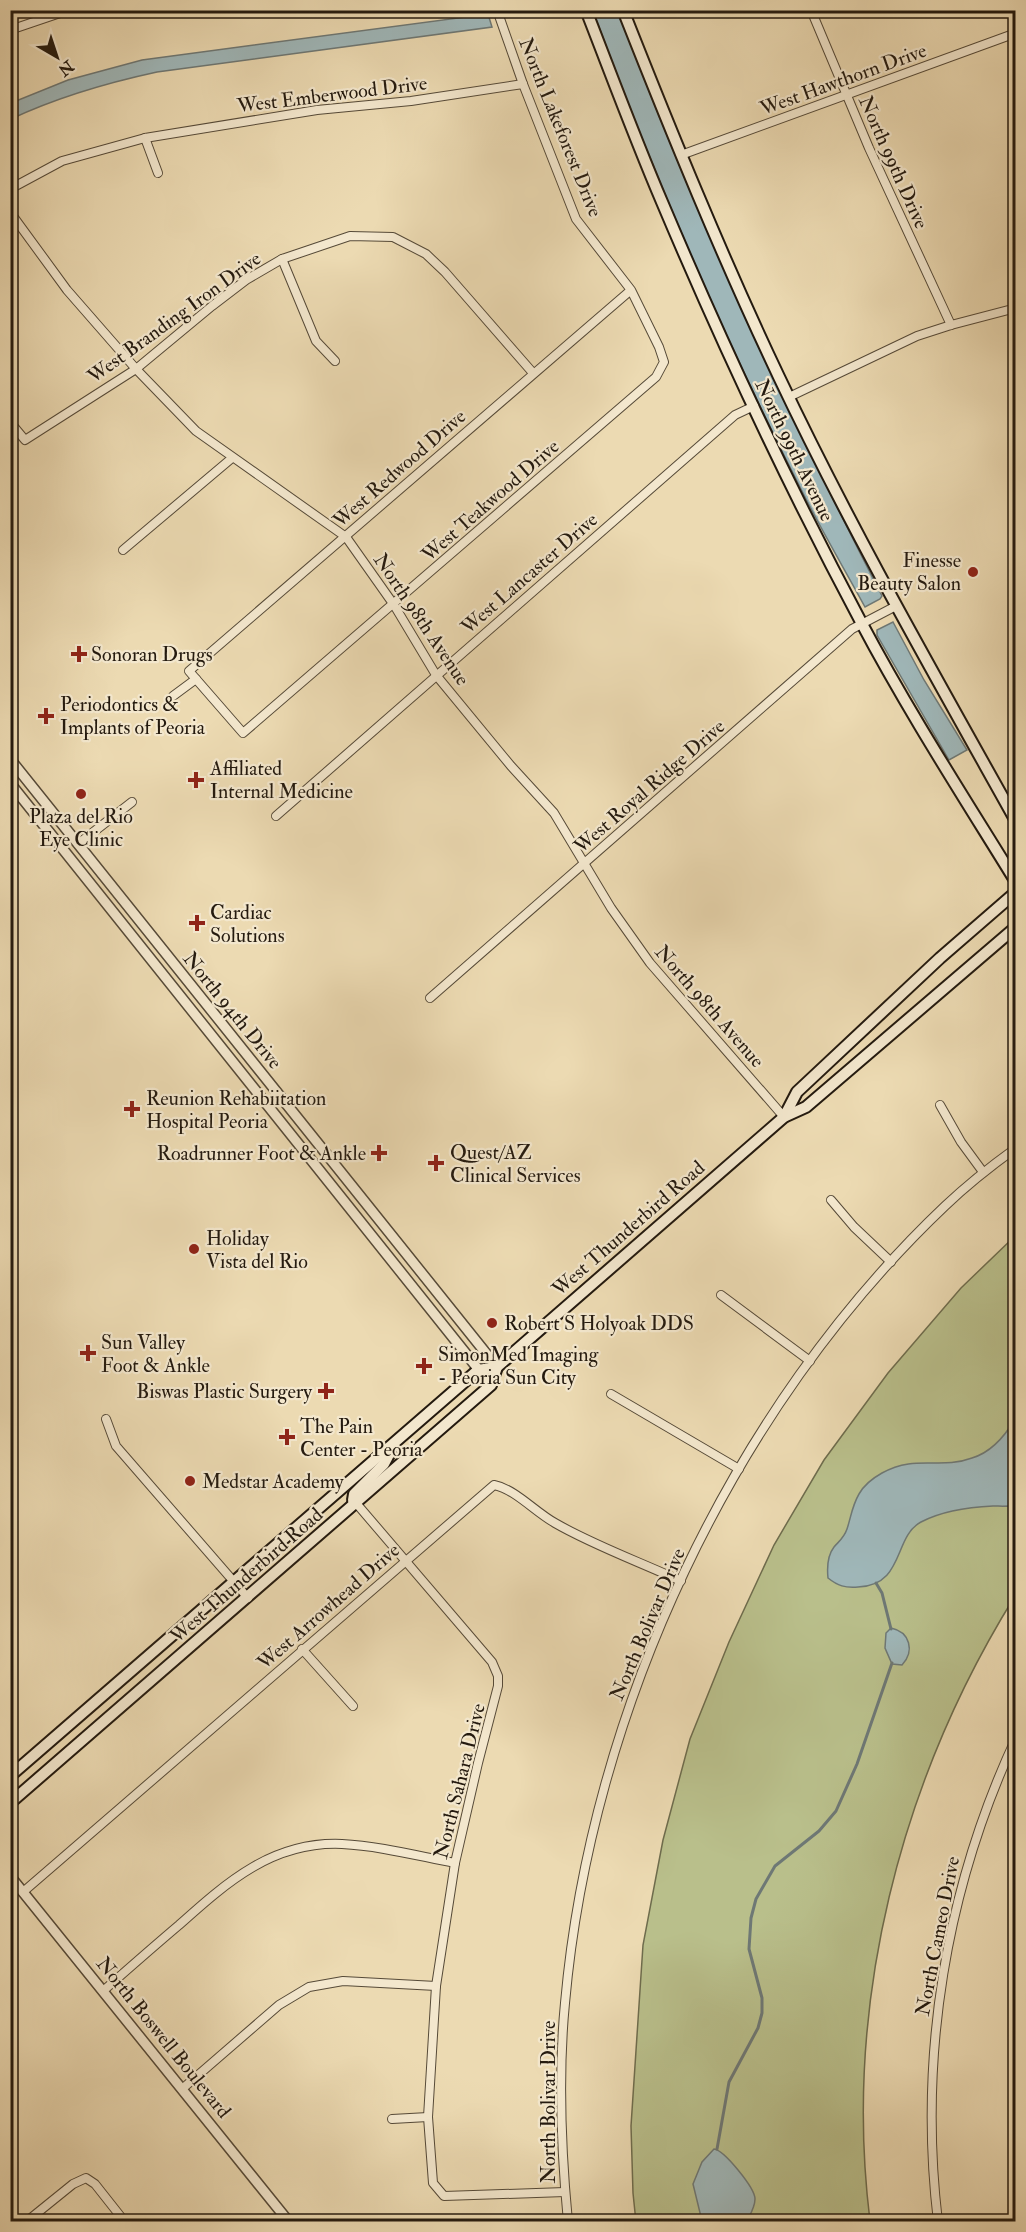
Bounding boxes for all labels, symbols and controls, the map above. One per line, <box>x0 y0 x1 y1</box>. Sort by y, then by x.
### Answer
north arrow <box>27 27 87 87</box>
street label: North Lakeforest Drive <box>513 34 608 220</box>
street label: West Hawthorn Drive <box>755 38 930 122</box>
text: N <box>53 55 78 81</box>
street label: West Emberwood Drive <box>235 70 428 119</box>
street label: North 99th Drive <box>853 92 934 233</box>
street label: West Branding Iron Drive <box>82 246 266 389</box>
street label: North 99th Avenue <box>749 375 840 525</box>
street label: West Redwood Drive <box>327 404 471 534</box>
street label: West Teakwood Drive <box>416 434 564 568</box>
street label: West Lancaster Drive <box>455 507 603 640</box>
street label: North 98th Avenue <box>368 548 475 690</box>
place label: Finesse Beauty Salon <box>857 548 961 596</box>
marker: Finesse Beauty Salon <box>966 565 980 579</box>
place label: Sonoran Drugs <box>91 642 213 667</box>
marker: Sonoran Drugs <box>72 647 86 661</box>
place label: Periodontics & Implants of Peoria <box>60 692 206 741</box>
marker: Periodontics & Implants of Peoria <box>37 707 55 725</box>
street label: West Royal Ridge Drive <box>568 714 730 859</box>
place label: Affiliated Internal Medicine <box>209 756 353 804</box>
marker: Affiliated Internal Medicine <box>187 771 205 789</box>
marker: Plaza del Rio Eye Clinic <box>74 787 88 801</box>
place label: Plaza del Rio Eye Clinic <box>29 804 133 852</box>
place label: Cardiac Solutions <box>210 900 285 948</box>
marker: Cardiac Solutions <box>188 914 206 932</box>
street label: North 98th Avenue <box>650 940 770 1073</box>
street label: North 94th Drive <box>178 947 288 1074</box>
place label: Reunion Rehabiitation Hospital Peoria <box>146 1086 326 1135</box>
marker: Reunion Rehabiitation Hospital Peoria <box>123 1100 141 1118</box>
place label: Quest/AZ Clinical Services <box>450 1140 581 1188</box>
place label: Roadrunner Foot & Ankle <box>157 1141 366 1166</box>
marker: Roadrunner Foot & Ankle <box>370 1144 388 1162</box>
marker: Quest/AZ Clinical Services <box>427 1154 445 1172</box>
street label: West Thunderbird Road <box>546 1155 710 1302</box>
place label: Holiday Vista del Rio <box>206 1226 308 1274</box>
marker: Holiday Vista del Rio <box>187 1242 201 1256</box>
place label: Robert S Holyoak DDS <box>504 1311 694 1336</box>
marker: Robert S Holyoak DDS <box>485 1316 499 1330</box>
place label: Sun Valley Foot & Ankle <box>101 1330 210 1378</box>
place label: SimonMed Imaging - Peoria Sun City <box>438 1342 599 1390</box>
marker: Sun Valley Foot & Ankle <box>79 1344 97 1362</box>
marker: SimonMed Imaging - Peoria Sun City <box>415 1357 433 1375</box>
place label: Biswas Plastic Surgery <box>136 1379 313 1404</box>
marker: Biswas Plastic Surgery <box>317 1382 335 1400</box>
place label: The Pain Center - Peoria <box>300 1414 423 1462</box>
marker: The Pain Center - Peoria <box>278 1428 296 1446</box>
place label: Medstar Academy <box>202 1469 345 1494</box>
marker: Medstar Academy <box>183 1474 197 1488</box>
street label: West Thunderbird Road <box>164 1502 328 1649</box>
street label: West Arrowhead Drive <box>251 1538 405 1676</box>
street label: North Bolivar Drive <box>604 1544 691 1704</box>
street label: North Sahara Drive <box>428 1701 491 1861</box>
street label: North Cameo Drive <box>910 1854 965 2018</box>
street label: North Boswell Boulevard <box>91 1951 237 2123</box>
street label: North Bolivar Drive <box>536 2021 561 2183</box>

